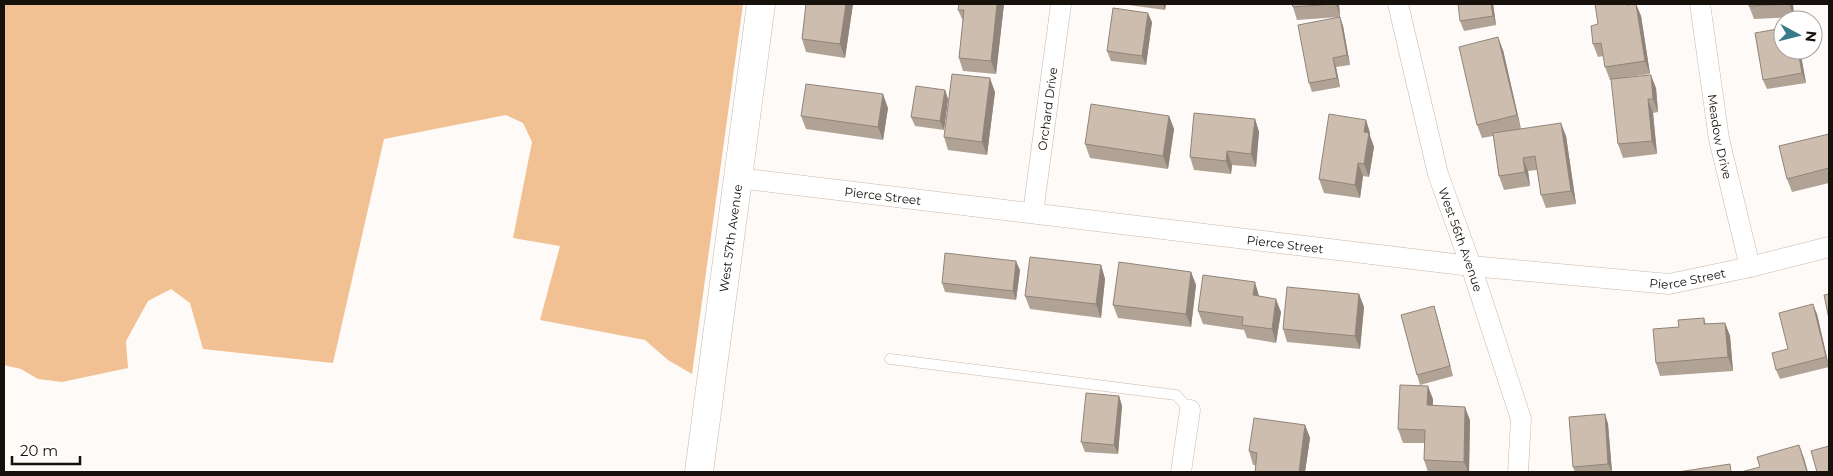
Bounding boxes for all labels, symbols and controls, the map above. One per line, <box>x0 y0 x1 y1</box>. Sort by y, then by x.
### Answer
north arrow <box>1773 10 1823 60</box>
text: N <box>1801 30 1821 43</box>
street label: Orchard Drive <box>1034 66 1060 152</box>
street label: Meadow Drive <box>1705 93 1736 180</box>
street label: West 57th Avenue <box>715 183 745 293</box>
street label: Pierce Street <box>844 183 922 207</box>
street label: West 56th Avenue <box>1436 185 1486 293</box>
street label: Pierce Street <box>1246 232 1324 256</box>
street label: Pierce Street <box>1649 265 1727 291</box>
scale bar <box>12 434 80 466</box>
text: 20 m <box>20 441 58 460</box>

